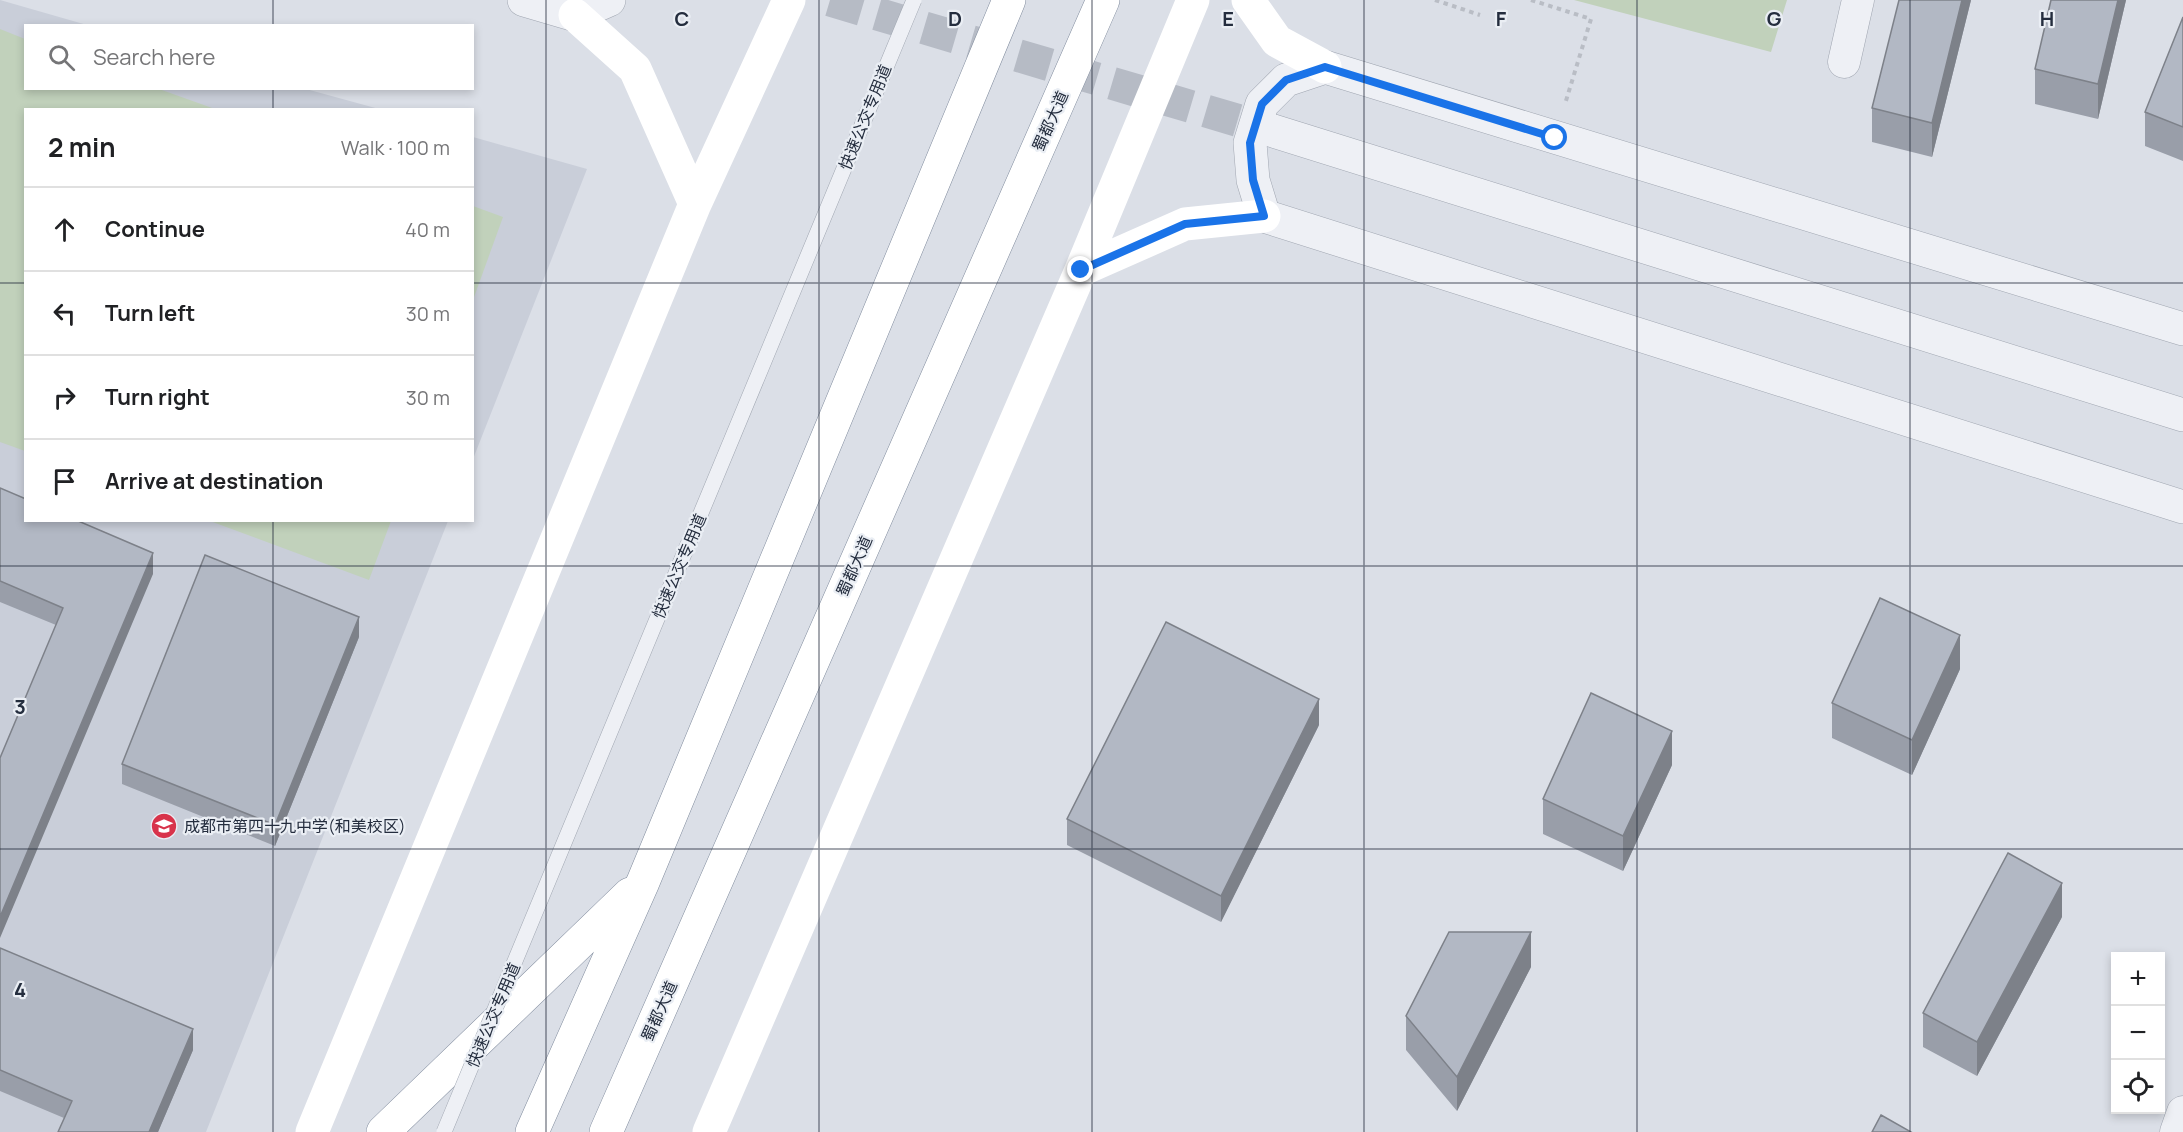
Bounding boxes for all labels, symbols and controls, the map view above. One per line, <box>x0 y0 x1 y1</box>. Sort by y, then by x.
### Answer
text: C <box>675 5 689 32</box>
text: D <box>948 5 962 32</box>
text: E <box>1222 5 1234 32</box>
text: F <box>1496 5 1507 32</box>
text: G <box>1767 5 1782 32</box>
text: H <box>2040 5 2054 32</box>
search box <box>24 24 474 90</box>
icon: search <box>45 41 78 74</box>
text: Search here <box>93 42 215 72</box>
street label: 快速公交专用道 <box>834 61 896 173</box>
street label: 蜀都大道 <box>1027 87 1073 155</box>
route start <box>1541 124 1567 150</box>
text: 2 min <box>48 129 116 165</box>
text: Walk · 100 m <box>341 134 450 161</box>
icon: ahead <box>48 213 81 246</box>
text: Continue <box>105 214 205 244</box>
text: 40 m <box>405 216 450 243</box>
route end <box>1067 256 1093 282</box>
icon: left <box>48 297 81 330</box>
text: Turn left <box>105 298 195 328</box>
text: 30 m <box>406 300 450 327</box>
icon: right <box>48 381 81 414</box>
text: Turn right <box>105 382 210 412</box>
text: 30 m <box>406 384 450 411</box>
icon: arrive <box>48 465 81 498</box>
text: Arrive at destination <box>105 466 323 496</box>
street label: 快速公交专用道 <box>647 510 711 622</box>
street label: 蜀都大道 <box>831 532 877 600</box>
text: 3 <box>14 693 26 720</box>
school or university icon: 成都市第四十九中学(和美校区) <box>149 811 179 841</box>
place label: 成都市第四十九中学(和美校区) <box>184 815 406 837</box>
map controls <box>2111 952 2165 1114</box>
button: + <box>2111 952 2165 1006</box>
street label: 快速公交专用道 <box>461 959 525 1071</box>
text: 4 <box>14 976 26 1003</box>
street label: 蜀都大道 <box>636 977 682 1045</box>
button: − <box>2111 1006 2165 1060</box>
button: locate <box>2111 1060 2165 1114</box>

